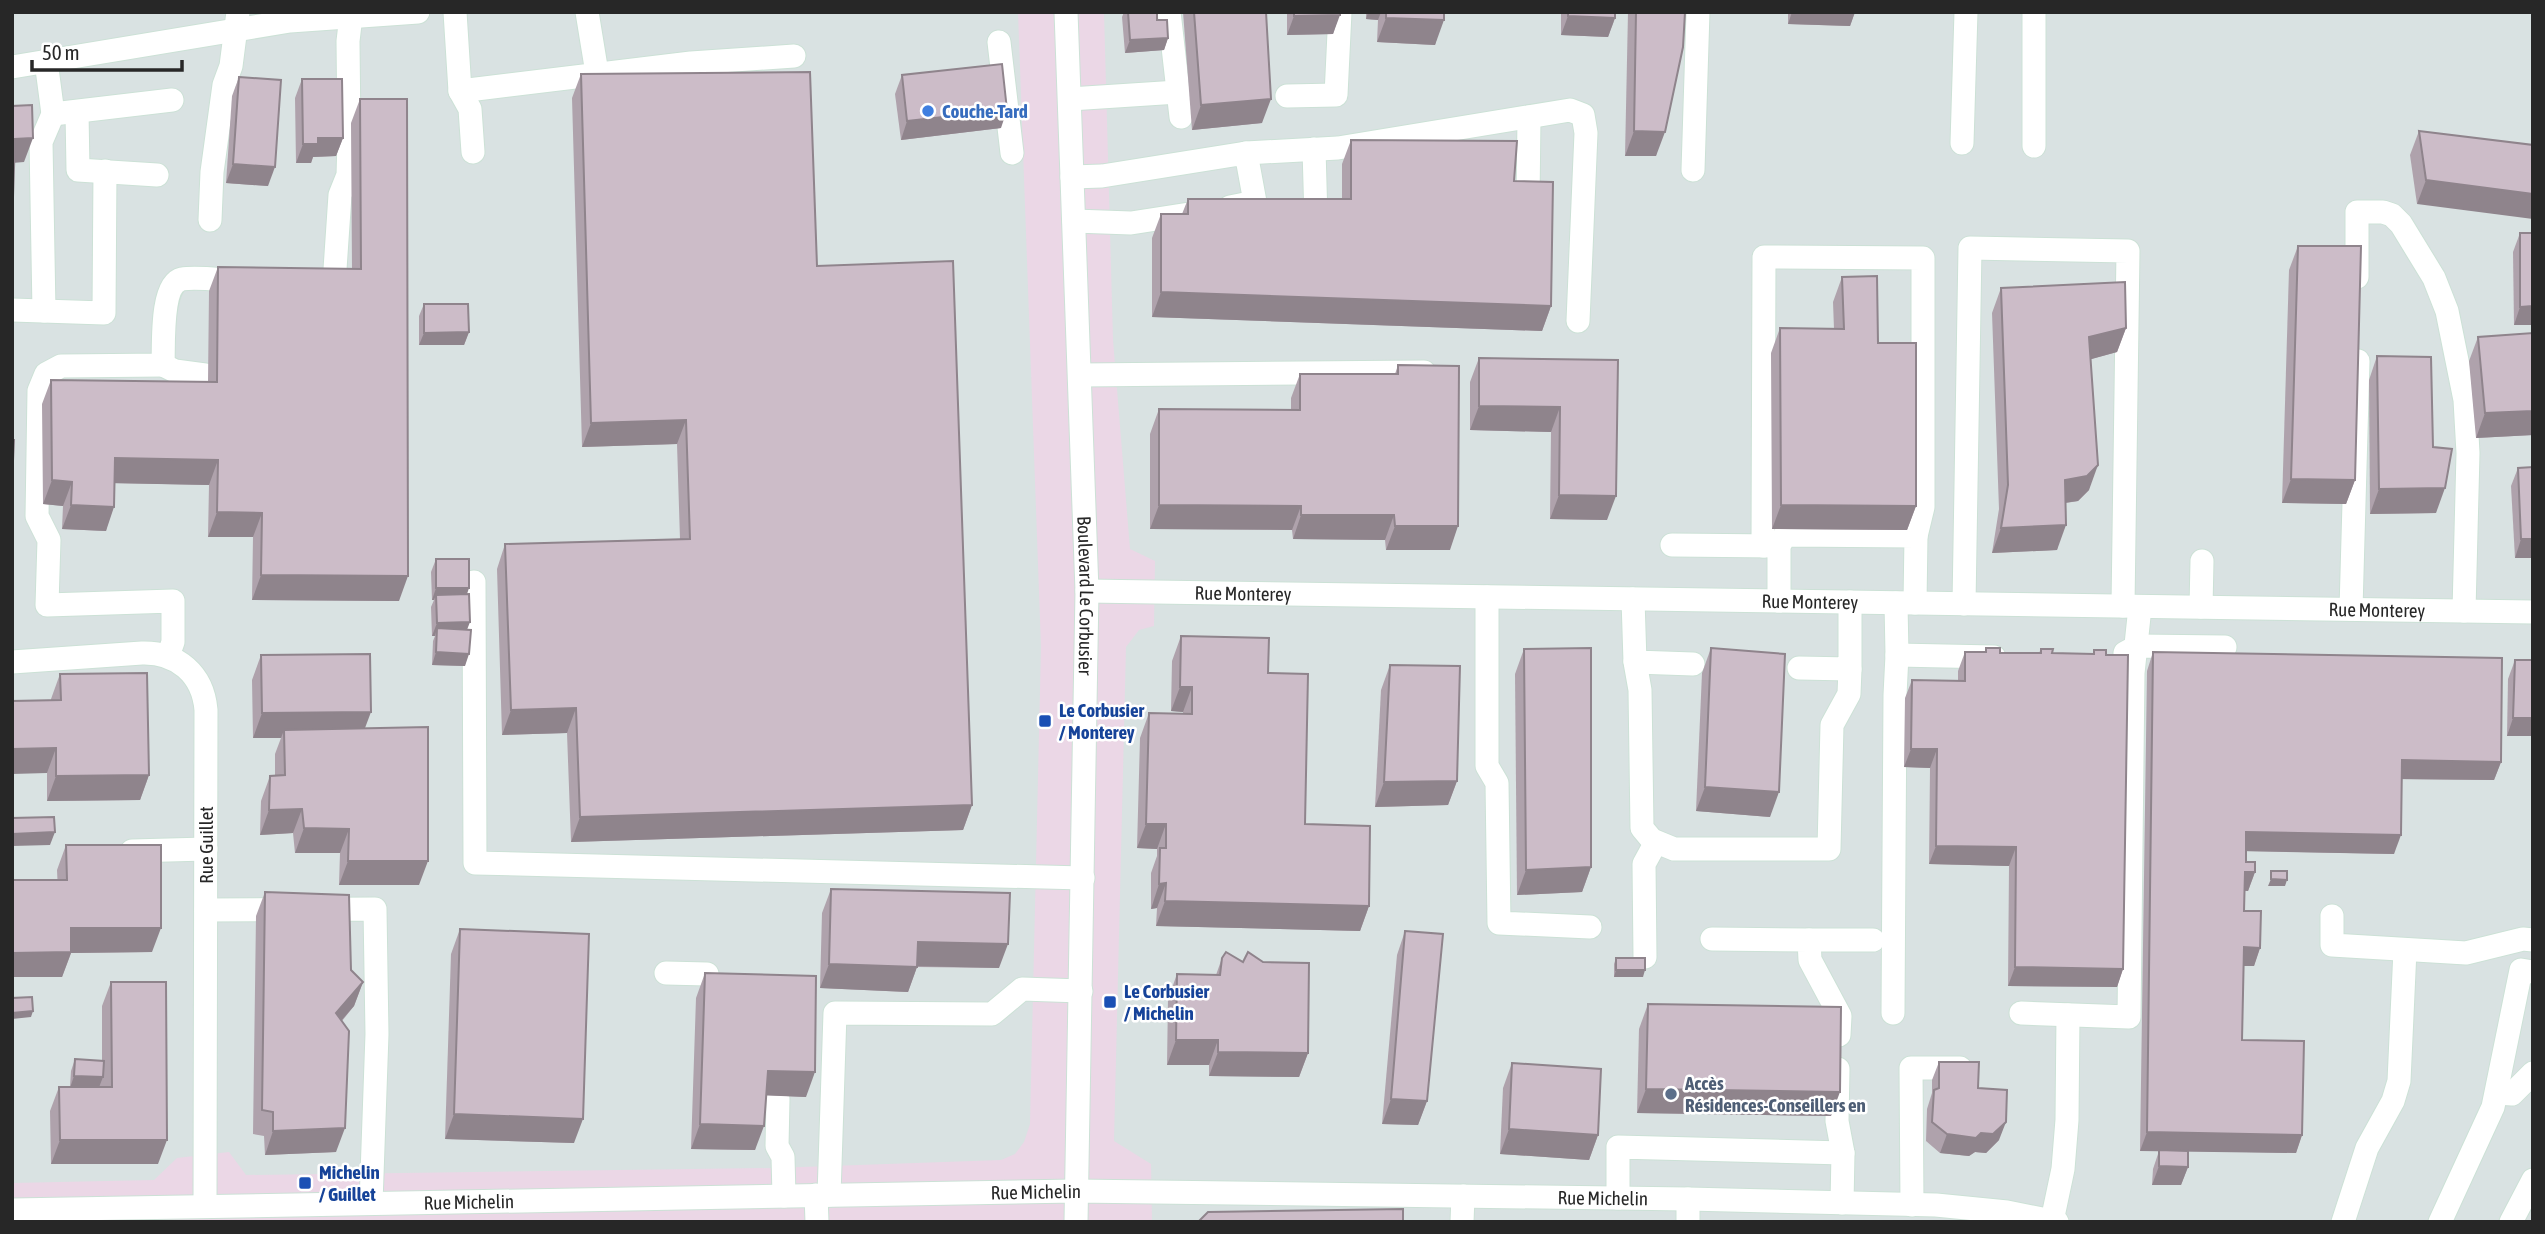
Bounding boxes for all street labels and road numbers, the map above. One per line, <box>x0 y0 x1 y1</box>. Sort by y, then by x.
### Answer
street label: Boulevard Le Corbusier <box>1073 516 1098 676</box>
street label: Rue Monterey <box>1195 582 1292 605</box>
street label: Rue Monterey <box>1761 590 1859 613</box>
street label: Rue Monterey <box>2328 598 2426 621</box>
street label: Rue Guillet <box>195 806 217 884</box>
street label: Rue Michelin <box>990 1180 1081 1204</box>
street label: Rue Michelin <box>1557 1186 1648 1209</box>
street label: Rue Michelin <box>423 1190 514 1214</box>

